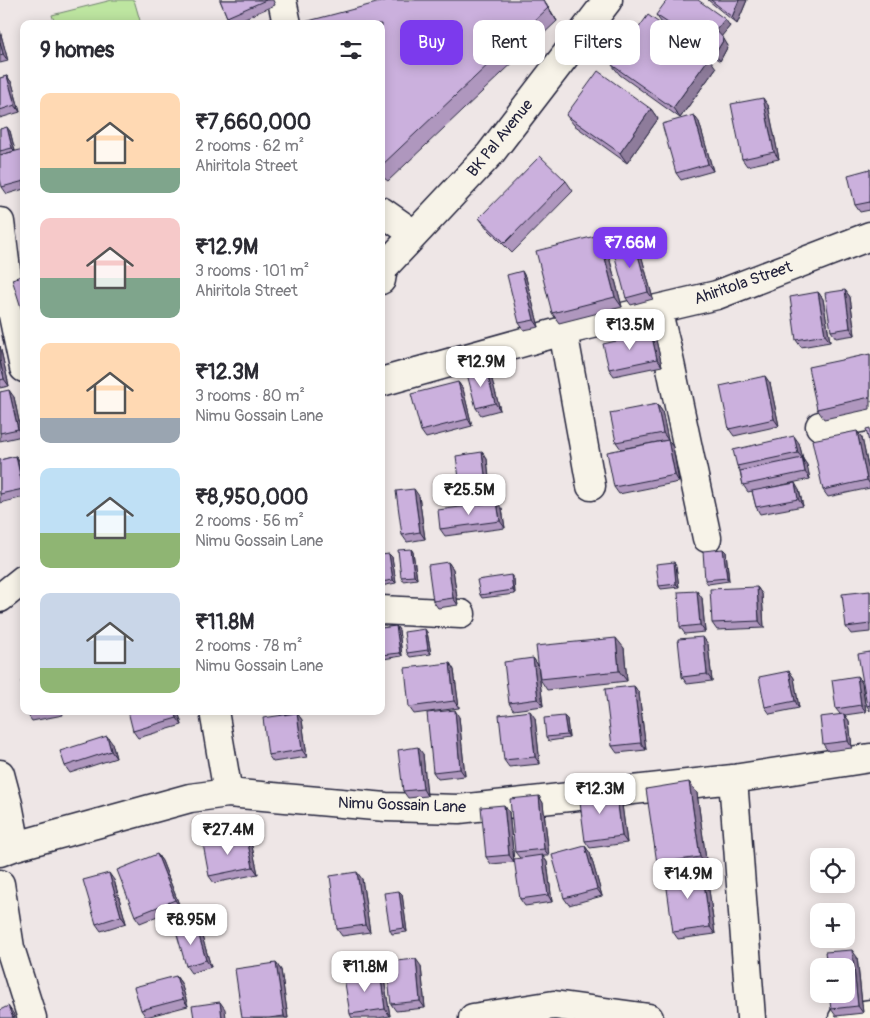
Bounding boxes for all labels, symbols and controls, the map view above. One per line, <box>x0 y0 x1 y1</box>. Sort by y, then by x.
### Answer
chip: Buy <box>400 20 463 65</box>
chip: Rent <box>473 20 545 65</box>
chip: Filters <box>555 20 640 65</box>
chip: New <box>650 20 719 65</box>
icon: filters <box>337 36 365 64</box>
text: 9 homes <box>40 37 114 64</box>
street label: BK Pal Avenue <box>463 95 538 181</box>
text: ₹7,660,000 <box>195 109 311 136</box>
icon: home <box>80 113 140 173</box>
text: 2 rooms · 62 m² <box>195 136 304 156</box>
text: Ahiritola Street <box>195 156 298 176</box>
pin: ₹7.66M <box>589 226 671 269</box>
text: ₹7.66M <box>604 233 656 253</box>
text: ₹12.9M <box>195 234 258 261</box>
icon: home <box>80 238 140 298</box>
street label: Ahiritola Street <box>691 257 795 309</box>
text: 3 rooms · 101 m² <box>195 261 309 281</box>
text: Ahiritola Street <box>195 281 298 301</box>
pin: ₹13.5M <box>589 308 671 351</box>
text: ₹13.5M <box>606 315 654 335</box>
pin: ₹12.9M <box>440 346 522 388</box>
text: ₹12.9M <box>457 352 505 372</box>
text: ₹12.3M <box>195 359 259 386</box>
icon: home <box>80 363 140 423</box>
text: 3 rooms · 80 m² <box>195 386 305 406</box>
text: Nimu Gossain Lane <box>195 406 323 426</box>
pin: ₹25.5M <box>428 474 510 516</box>
text: ₹25.5M <box>444 480 494 500</box>
text: ₹8,950,000 <box>195 484 308 511</box>
icon: home <box>80 488 140 548</box>
text: 2 rooms · 56 m² <box>195 511 304 531</box>
text: Nimu Gossain Lane <box>195 531 323 551</box>
text: ₹11.8M <box>195 609 254 636</box>
icon: home <box>80 613 140 673</box>
text: 2 rooms · 78 m² <box>195 636 302 656</box>
text: Nimu Gossain Lane <box>195 656 323 676</box>
pin: ₹12.3M <box>559 772 641 815</box>
text: ₹12.3M <box>576 779 624 799</box>
street label: Nimu Gossain Lane <box>338 793 466 817</box>
pin: ₹27.4M <box>187 814 269 856</box>
text: ₹27.4M <box>202 820 254 840</box>
map controls <box>810 848 855 1003</box>
button: locate <box>810 848 855 893</box>
pin: ₹14.9M <box>647 858 729 900</box>
text: ₹14.9M <box>664 864 712 884</box>
button: + <box>810 903 855 948</box>
pin: ₹8.95M <box>150 904 232 946</box>
text: ₹8.95M <box>166 910 216 930</box>
pin: ₹11.8M <box>324 950 406 993</box>
text: ₹11.8M <box>342 957 388 977</box>
button: − <box>810 958 855 1003</box>

